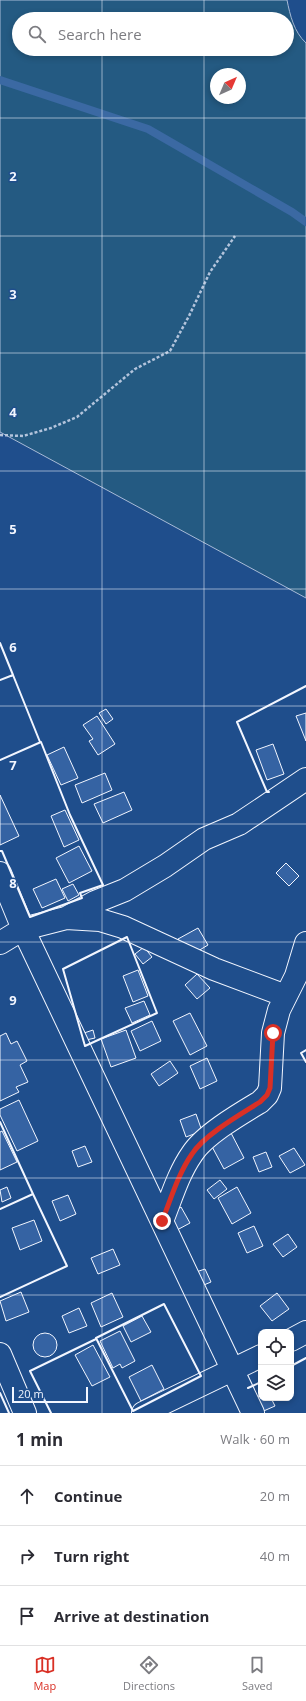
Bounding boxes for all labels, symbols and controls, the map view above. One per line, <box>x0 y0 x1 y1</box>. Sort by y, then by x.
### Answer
search box <box>12 12 294 56</box>
icon: search <box>26 23 48 45</box>
text: Search here <box>58 24 142 44</box>
north arrow <box>210 68 246 104</box>
text: 2 <box>9 167 17 185</box>
text: 3 <box>9 285 17 303</box>
text: 4 <box>9 403 17 421</box>
text: 5 <box>9 520 17 538</box>
text: 6 <box>9 638 17 656</box>
text: 7 <box>9 756 17 774</box>
text: 8 <box>9 874 17 892</box>
text: 9 <box>9 991 17 1009</box>
route start <box>264 1024 282 1042</box>
route end <box>153 1212 171 1230</box>
map controls <box>258 1329 294 1401</box>
button: locate <box>258 1329 294 1365</box>
button: layers <box>258 1365 294 1401</box>
scale bar <box>12 1385 88 1404</box>
text: 20 m <box>18 1386 44 1401</box>
text: 1 min <box>16 1428 63 1451</box>
text: Walk · 60 m <box>220 1430 290 1448</box>
icon: ahead <box>16 1485 38 1507</box>
text: Continue <box>54 1486 122 1506</box>
text: 20 m <box>260 1487 290 1505</box>
icon: right <box>16 1545 38 1567</box>
text: Turn right <box>54 1546 129 1566</box>
text: 40 m <box>260 1547 290 1565</box>
icon: arrive <box>16 1605 38 1627</box>
text: Arrive at destination <box>54 1606 209 1626</box>
tab: Map <box>33 1654 56 1693</box>
tab: Directions <box>123 1654 175 1693</box>
tab: Saved <box>242 1654 273 1693</box>

